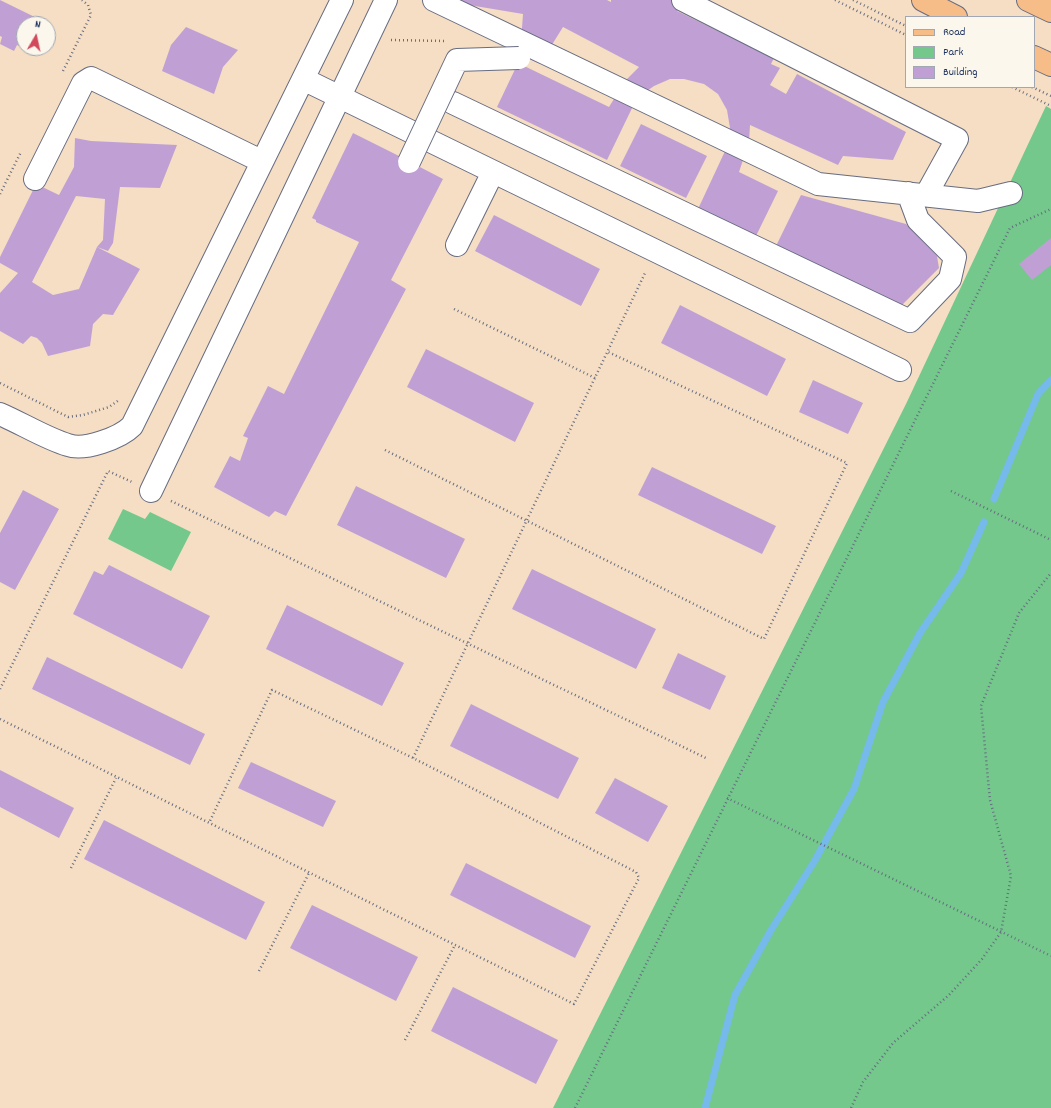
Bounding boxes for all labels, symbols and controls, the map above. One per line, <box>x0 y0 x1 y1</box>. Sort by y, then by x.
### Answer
north arrow <box>16 16 56 56</box>
legend <box>905 16 1035 88</box>
text: N <box>34 17 42 33</box>
text: Road <box>943 24 965 41</box>
text: Park <box>943 44 963 61</box>
text: Building <box>943 64 978 81</box>

